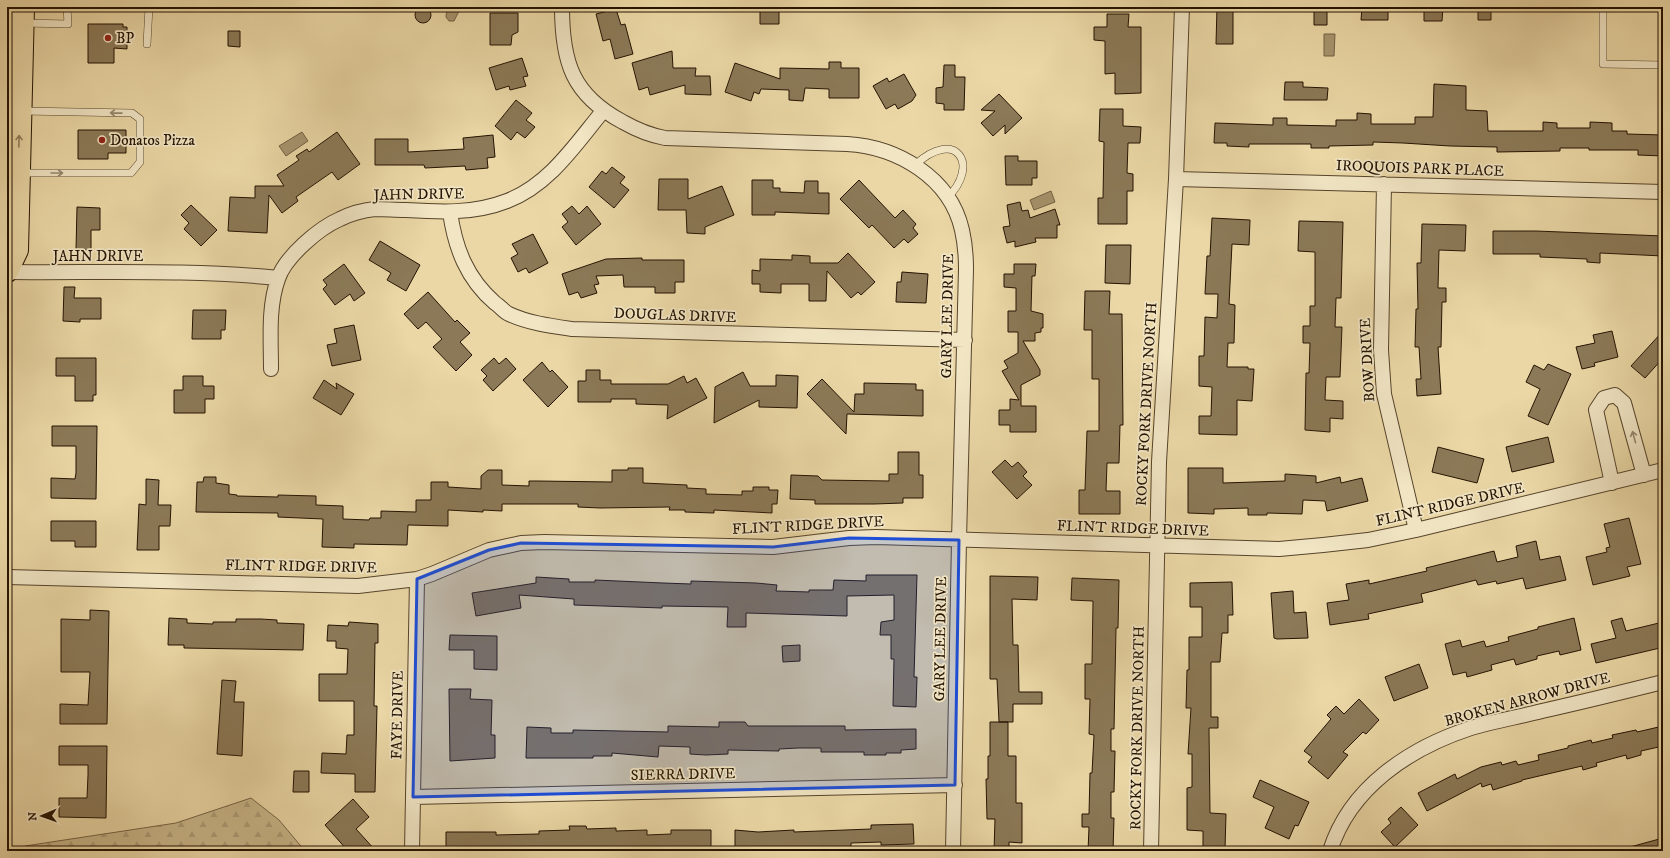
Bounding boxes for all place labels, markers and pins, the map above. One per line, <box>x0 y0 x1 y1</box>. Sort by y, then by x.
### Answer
place label: BP <box>116 29 134 48</box>
marker: BP <box>103 33 113 43</box>
place label: Donatos Pizza <box>110 131 196 150</box>
marker: Donatos Pizza <box>97 135 107 145</box>

